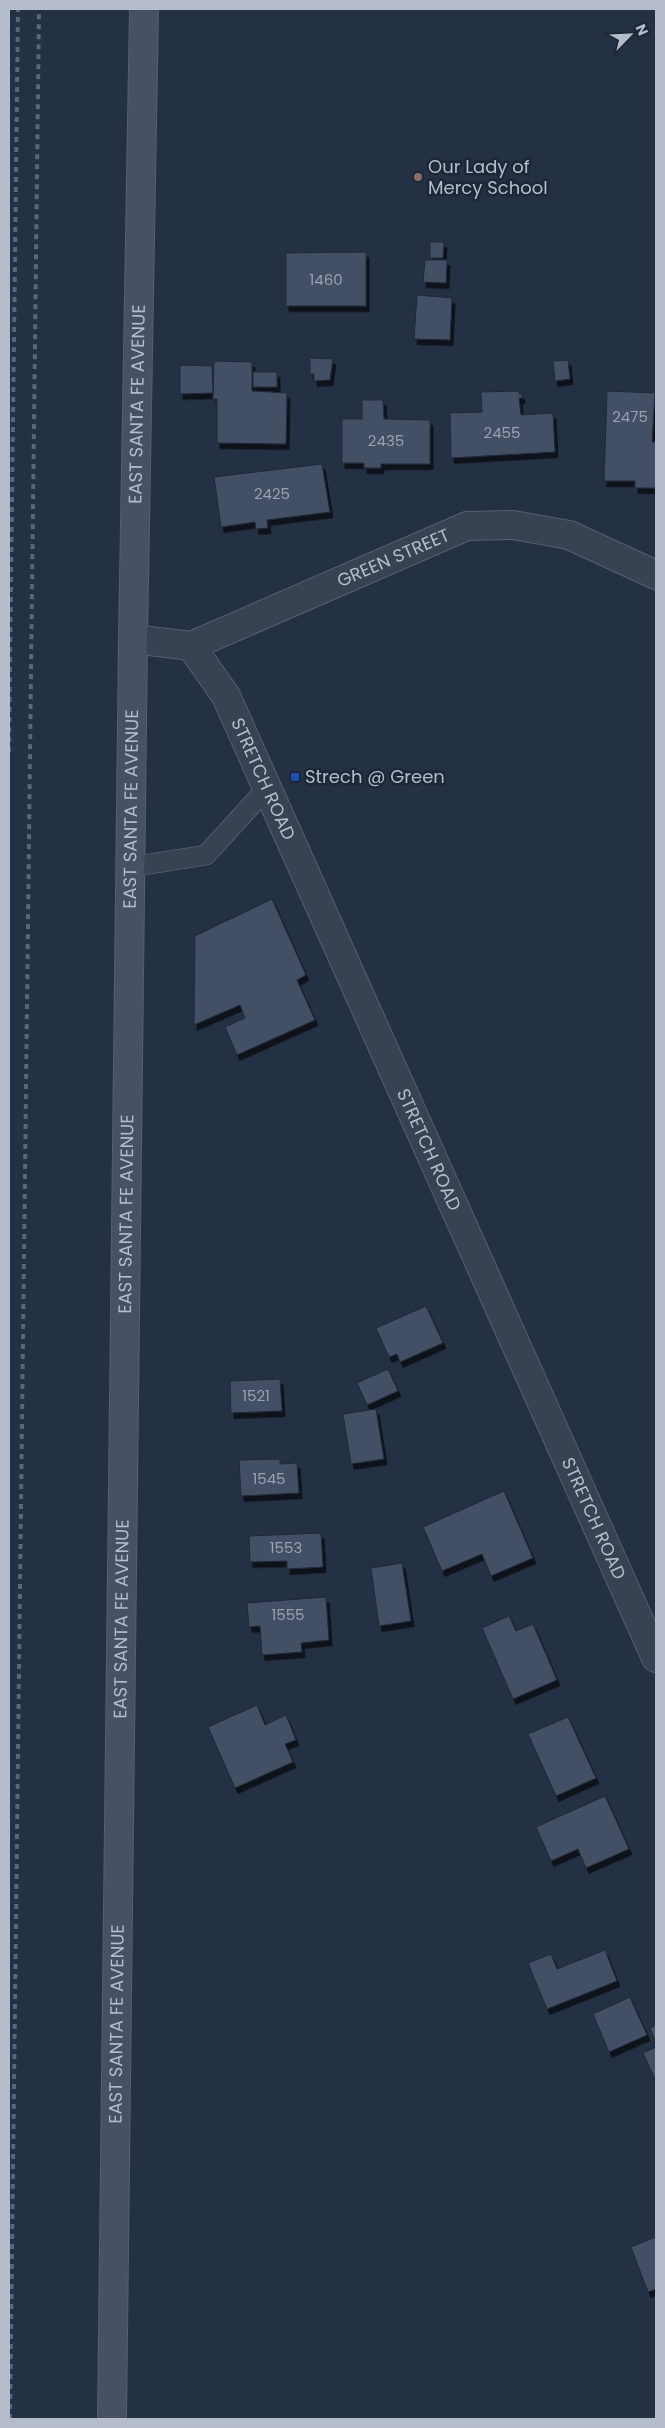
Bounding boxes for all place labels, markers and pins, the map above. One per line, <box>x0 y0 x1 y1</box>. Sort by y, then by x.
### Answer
place label: Our Lady of Mercy School <box>428 154 548 200</box>
marker: Our Lady of Mercy School <box>412 171 424 183</box>
place label: Strech @ Green <box>305 764 445 789</box>
marker: Strech @ Green <box>289 771 301 783</box>

